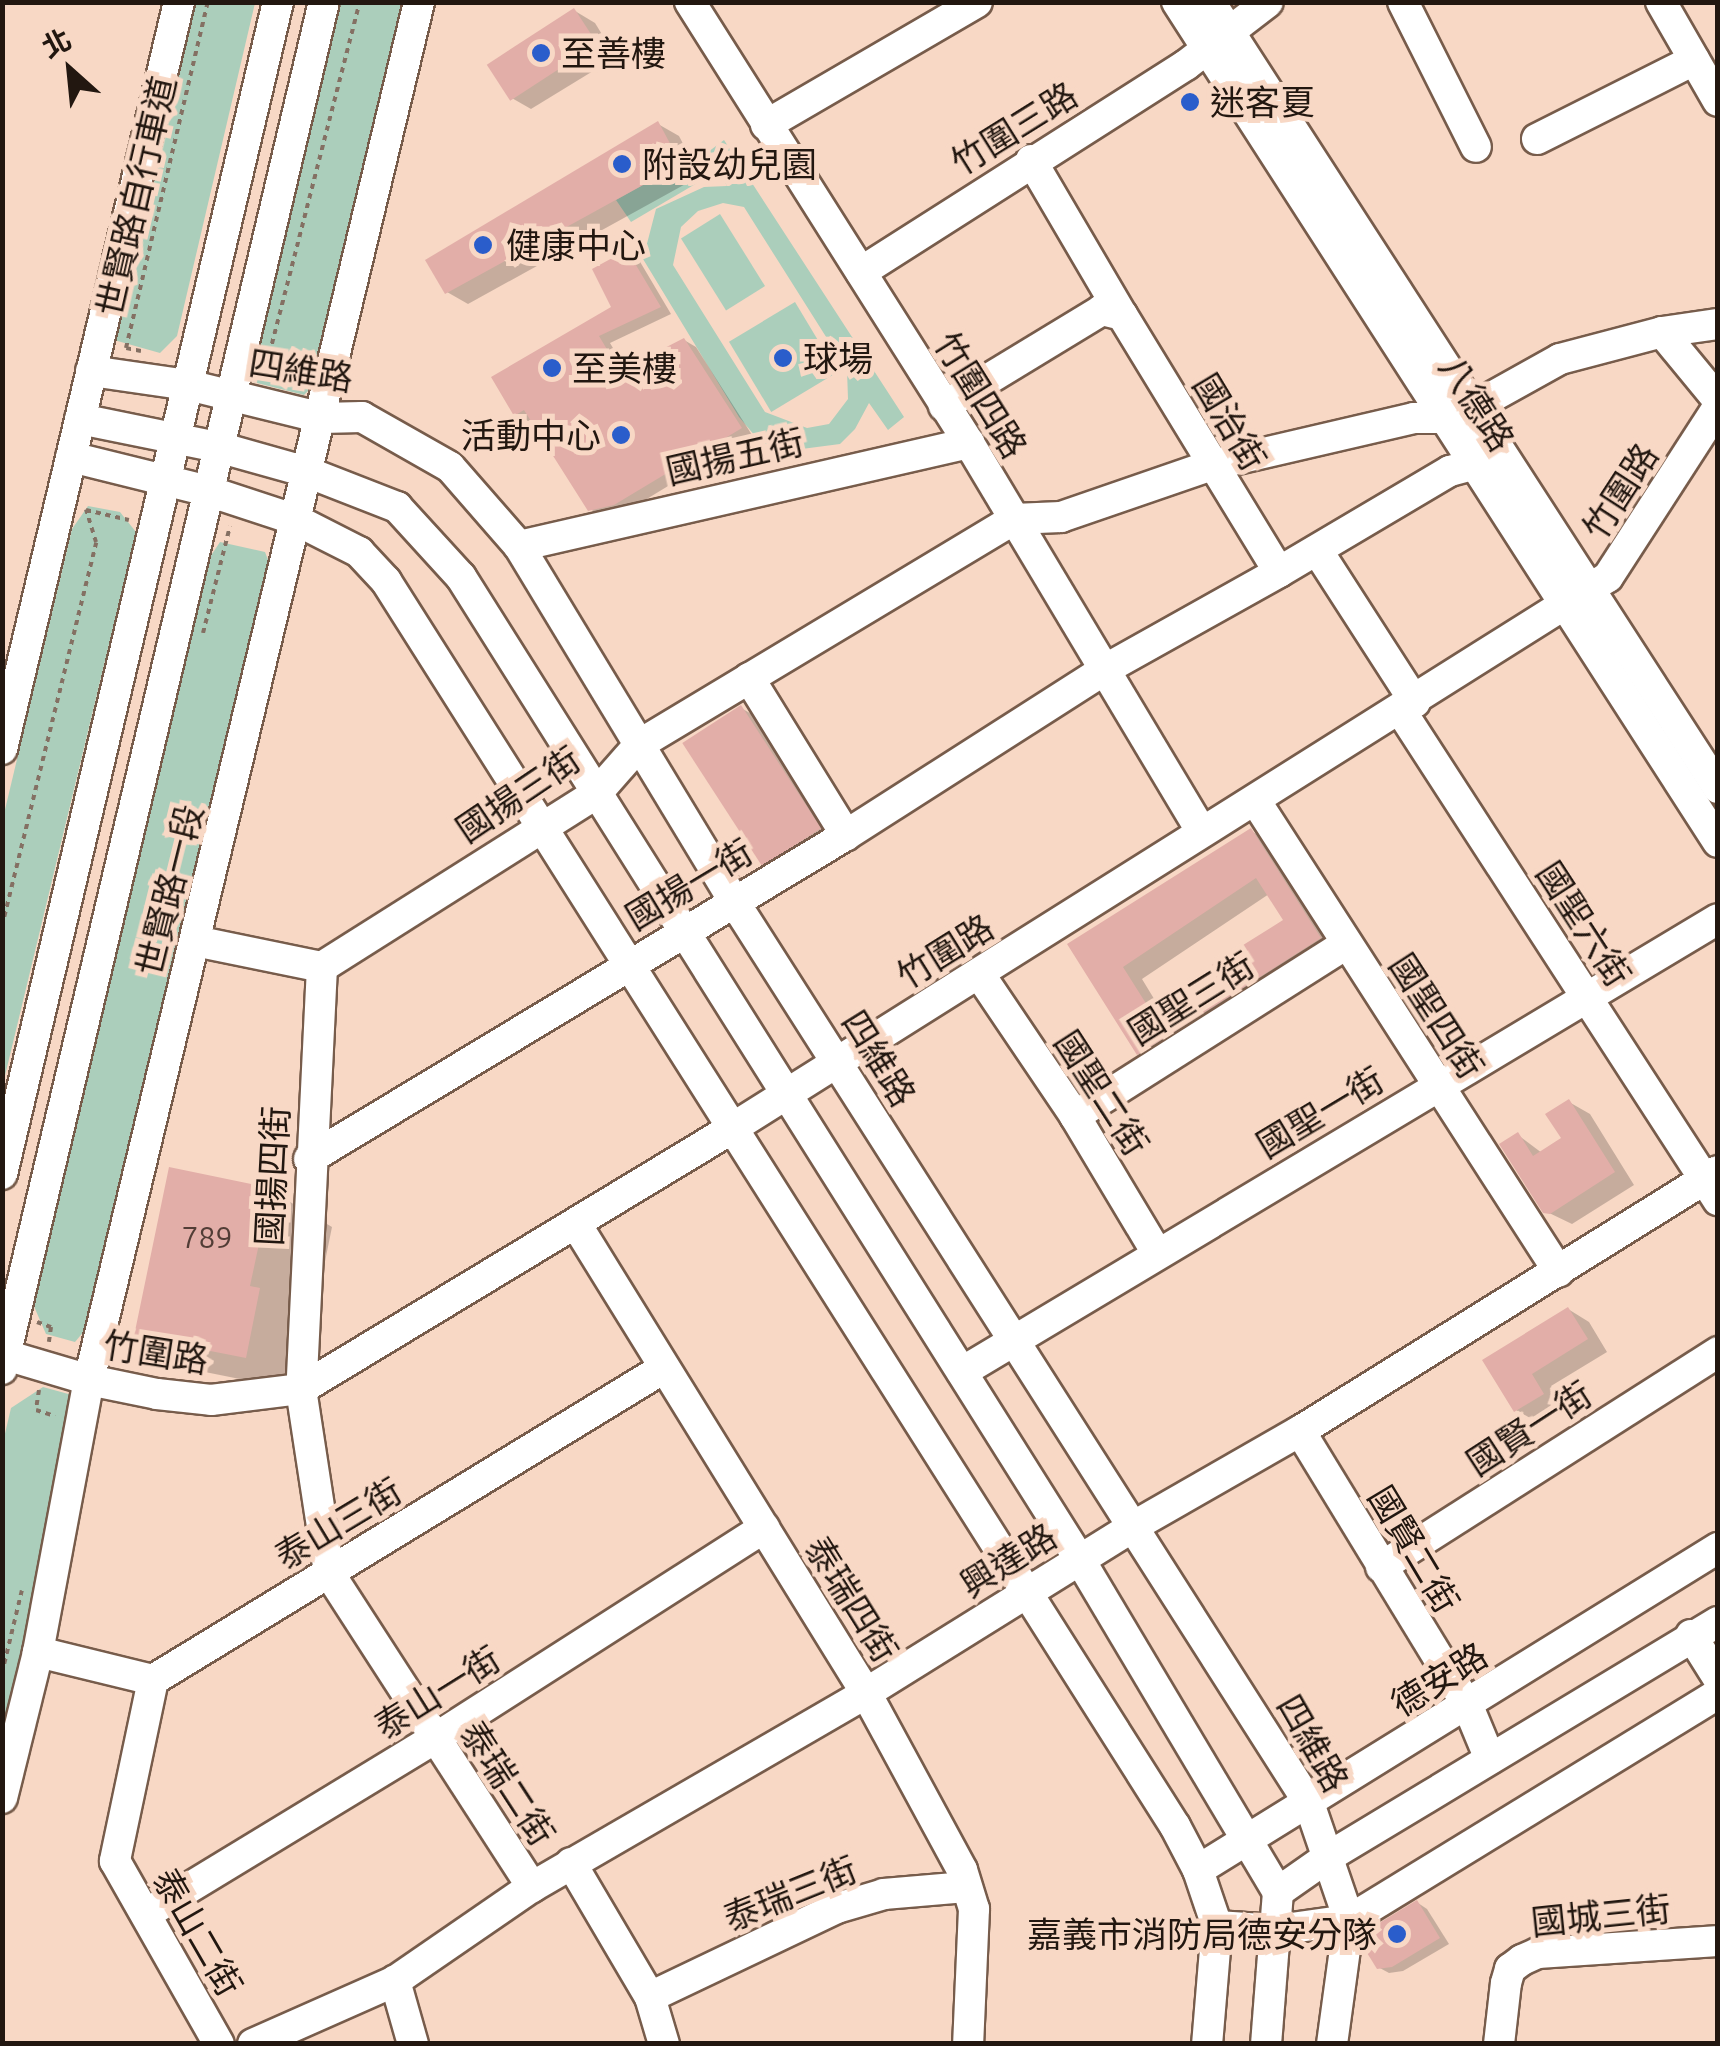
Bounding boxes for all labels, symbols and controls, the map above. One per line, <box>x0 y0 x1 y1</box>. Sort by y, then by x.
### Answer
north arrow <box>20 20 120 120</box>
text: 北 <box>37 23 76 63</box>
place label: 至善樓 <box>561 32 666 74</box>
marker: 至善樓 <box>530 42 552 64</box>
street label: 世賢路自行車道 <box>88 72 184 320</box>
street label: 竹圍三路 <box>944 73 1084 183</box>
place label: 迷客夏 <box>1210 81 1315 123</box>
marker: 迷客夏 <box>1179 91 1201 113</box>
place label: 附設幼兒園 <box>642 143 817 185</box>
marker: 附設幼兒園 <box>611 153 633 175</box>
place label: 健康中心 <box>506 224 646 266</box>
marker: 健康中心 <box>470 232 496 258</box>
street label: 竹圍四路 <box>926 325 1036 465</box>
place label: 球場 <box>803 337 873 379</box>
street label: 四維路 <box>246 341 356 399</box>
place label: 至美樓 <box>572 347 677 389</box>
marker: 球場 <box>772 347 794 369</box>
street label: 八德路 <box>1431 348 1523 458</box>
marker: 至美樓 <box>541 357 563 379</box>
street label: 國治街 <box>1185 366 1275 478</box>
place label: 活動中心 <box>461 414 601 456</box>
street label: 國揚五街 <box>662 420 808 492</box>
marker: 活動中心 <box>610 424 632 446</box>
street label: 竹圍路 <box>1574 436 1666 546</box>
street label: 國揚三街 <box>448 737 588 851</box>
street label: 世賢路一段 <box>127 800 211 980</box>
street label: 國揚一街 <box>618 830 760 938</box>
street label: 國聖六街 <box>1528 854 1640 994</box>
street label: 竹圍路 <box>889 905 1001 997</box>
street label: 國聖三街 <box>1121 943 1261 1053</box>
street label: 國聖四街 <box>1381 946 1493 1086</box>
street label: 四維路 <box>833 1002 925 1114</box>
street label: 國聖二街 <box>1046 1023 1158 1163</box>
street label: 國聖一街 <box>1249 1058 1391 1166</box>
street label: 國揚四街 <box>247 1105 297 1247</box>
house number: 789 <box>182 1219 232 1255</box>
street label: 竹圍路 <box>101 1323 211 1381</box>
street label: 國賢一街 <box>1459 1372 1599 1484</box>
street label: 泰山三街 <box>267 1469 409 1577</box>
street label: 國賢二街 <box>1360 1478 1468 1620</box>
street label: 興達路 <box>952 1514 1064 1606</box>
street label: 泰瑞四街 <box>797 1529 907 1669</box>
street label: 德安路 <box>1383 1633 1495 1725</box>
street label: 泰山一街 <box>367 1637 507 1747</box>
street label: 四維路 <box>1269 1687 1357 1799</box>
street label: 泰瑞二街 <box>452 1713 564 1853</box>
street label: 泰瑞三街 <box>717 1847 863 1939</box>
street label: 泰山二街 <box>145 1861 251 2003</box>
street label: 國城三街 <box>1529 1887 1673 1943</box>
place label: 嘉義市消防局德安分隊 <box>1027 1913 1377 1955</box>
marker: 嘉義市消防局德安分隊 <box>1386 1923 1408 1945</box>

